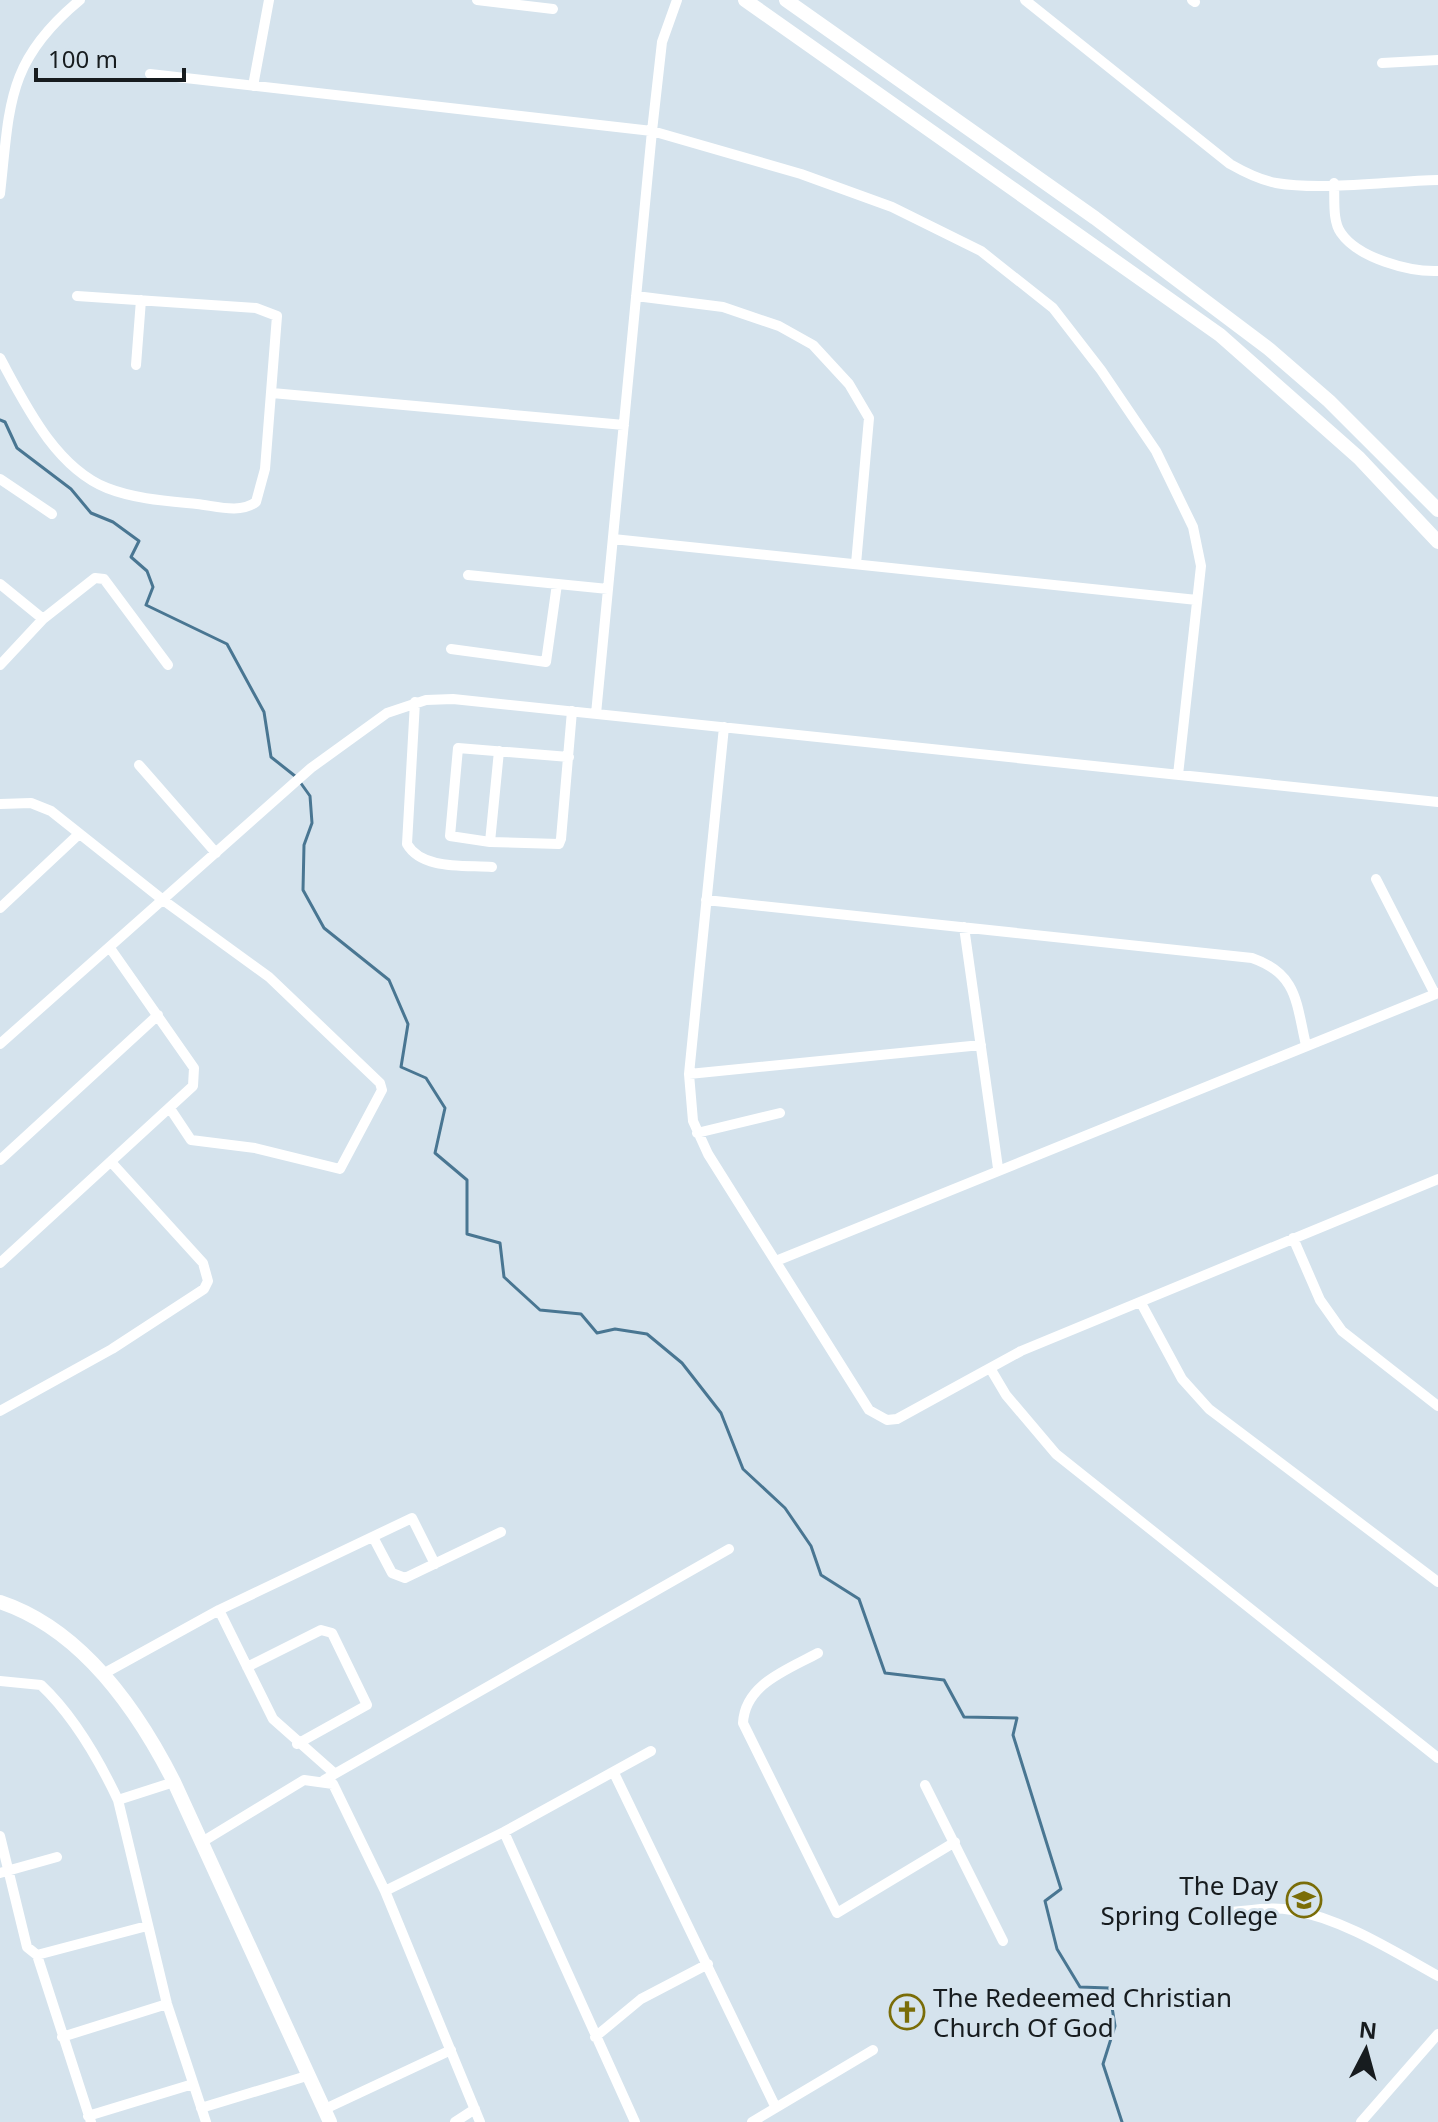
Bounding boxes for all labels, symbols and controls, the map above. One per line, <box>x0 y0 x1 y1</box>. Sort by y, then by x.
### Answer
scale bar <box>36 32 184 82</box>
text: 100 m <box>48 42 118 75</box>
place label: The Day Spring College <box>1101 1867 1279 1933</box>
school or university icon: The Day Spring College <box>1285 1881 1323 1919</box>
place label: The Redeemed Christian Church Of God <box>933 1979 1232 2045</box>
church icon: The Redeemed Christian Church Of God <box>888 1993 926 2031</box>
north arrow <box>1326 2010 1406 2090</box>
text: N <box>1358 2013 1379 2045</box>

